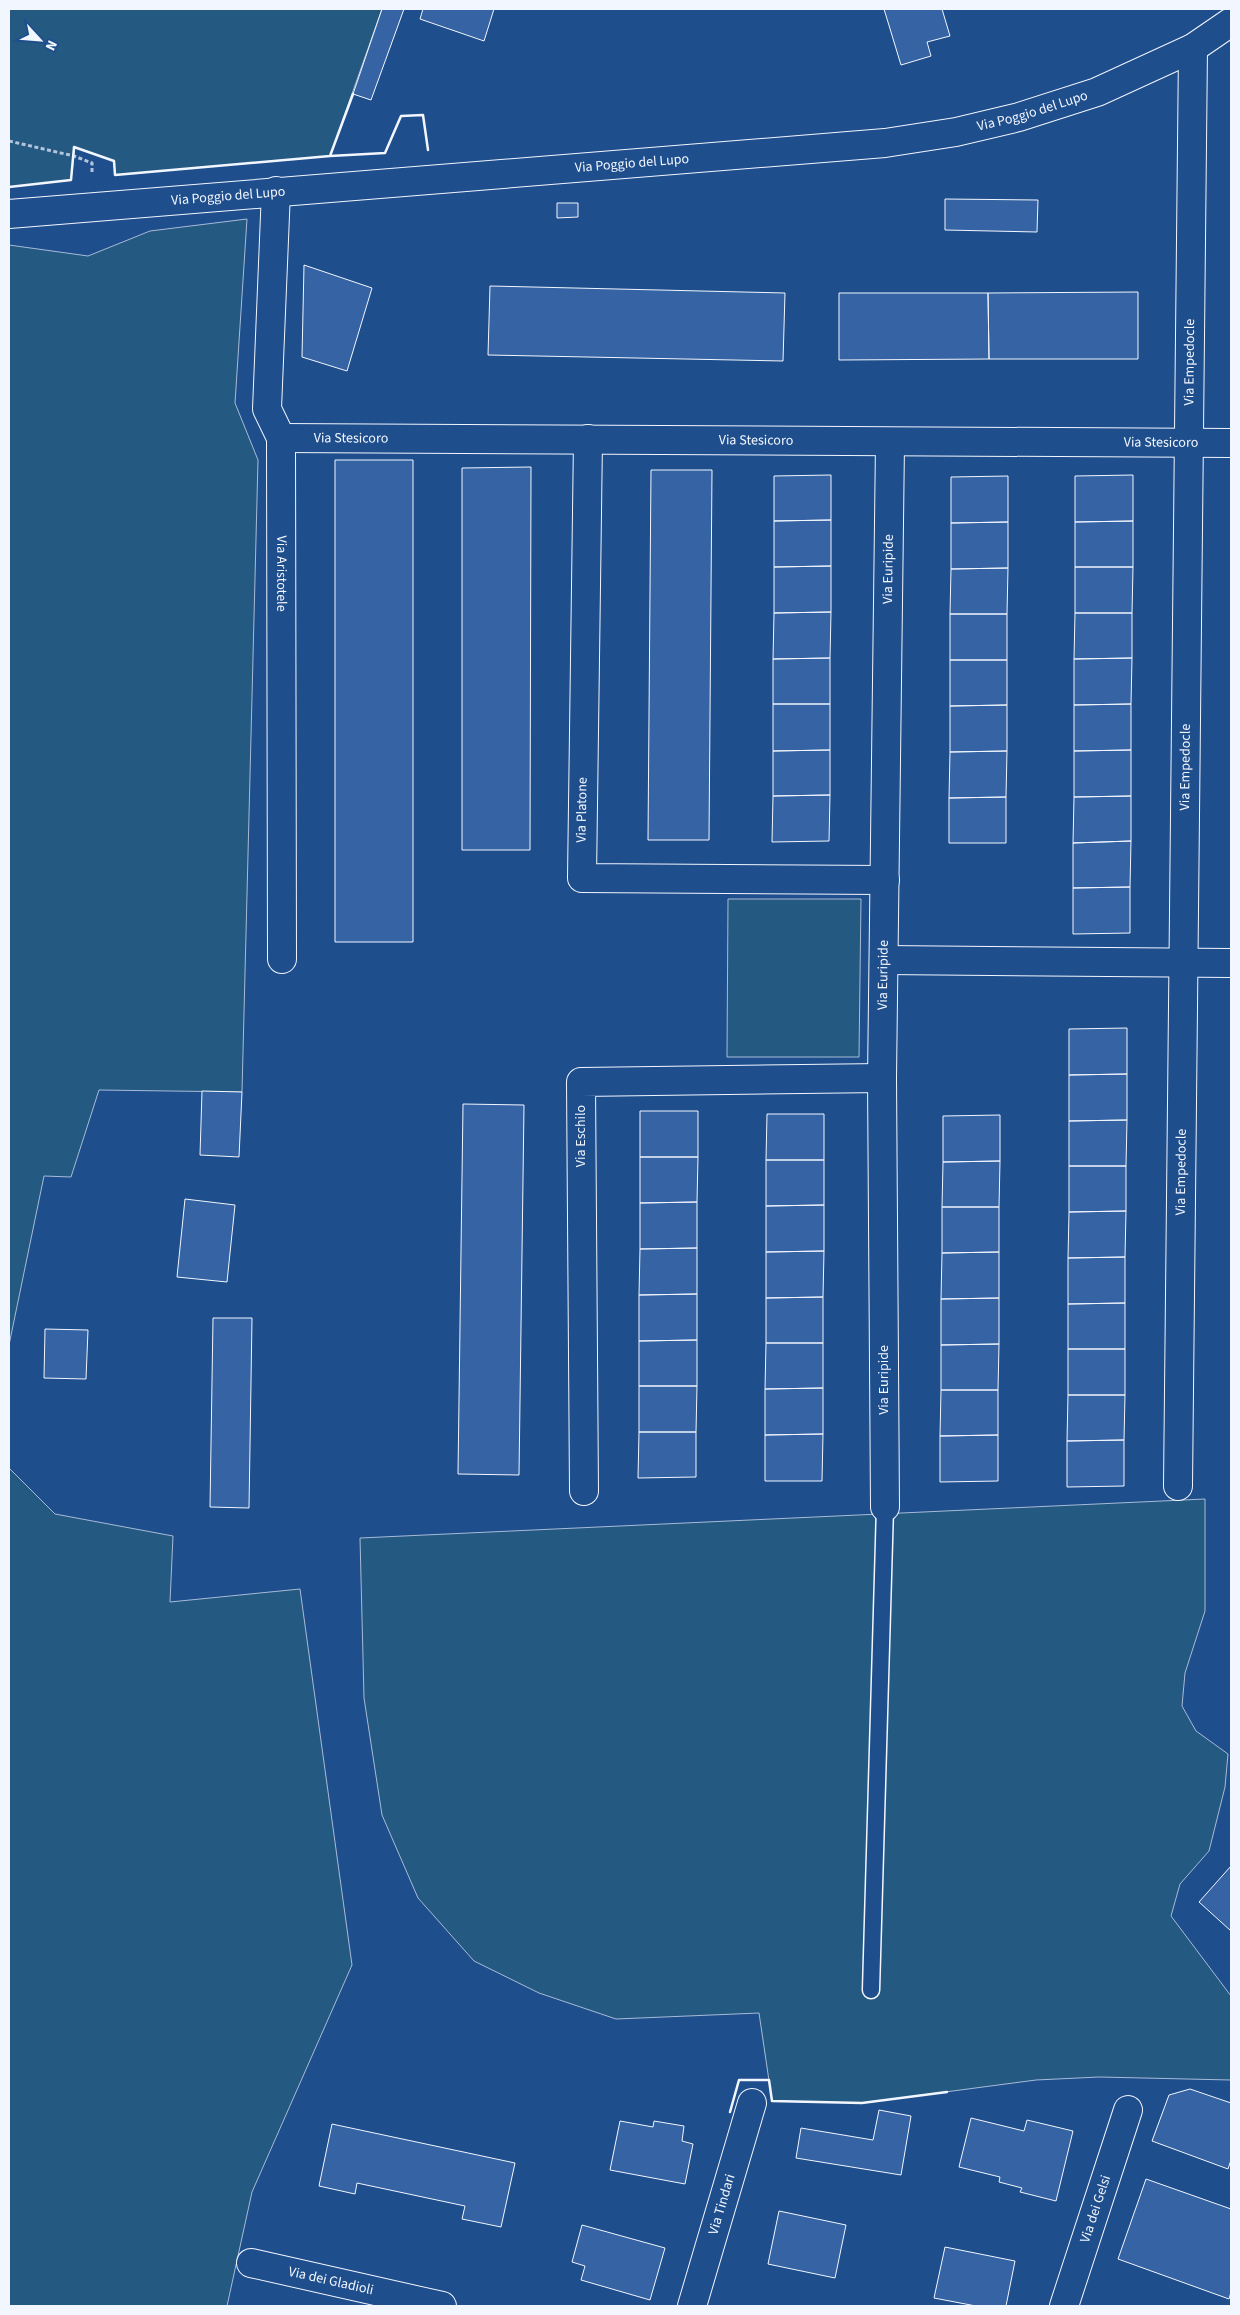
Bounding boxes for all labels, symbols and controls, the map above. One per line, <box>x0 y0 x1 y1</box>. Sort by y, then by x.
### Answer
north arrow <box>15 15 65 65</box>
text: N <box>40 37 62 54</box>
street label: Via Poggio del Lupo <box>975 86 1090 137</box>
street label: Via Poggio del Lupo <box>574 149 690 178</box>
street label: Via Poggio del Lupo <box>170 182 286 211</box>
street label: Via Empedocle <box>1179 319 1200 405</box>
street label: Via Stesicoro <box>314 428 388 449</box>
street label: Via Stesicoro <box>719 430 793 451</box>
street label: Via Stesicoro <box>1124 432 1198 453</box>
street label: Via Euripide <box>878 534 899 604</box>
street label: Via Aristotele <box>271 536 291 612</box>
street label: Via Empedocle <box>1175 724 1196 810</box>
street label: Via Platone <box>571 777 593 843</box>
street label: Via Euripide <box>873 940 894 1010</box>
street label: Via Eschilo <box>571 1105 591 1167</box>
street label: Via Empedocle <box>1171 1129 1192 1215</box>
street label: Via Euripide <box>874 1345 894 1415</box>
street label: Via Tindari <box>704 2172 740 2237</box>
street label: Via dei Gelsi <box>1075 2173 1116 2245</box>
street label: Via dei Gladioli <box>287 2262 375 2300</box>

